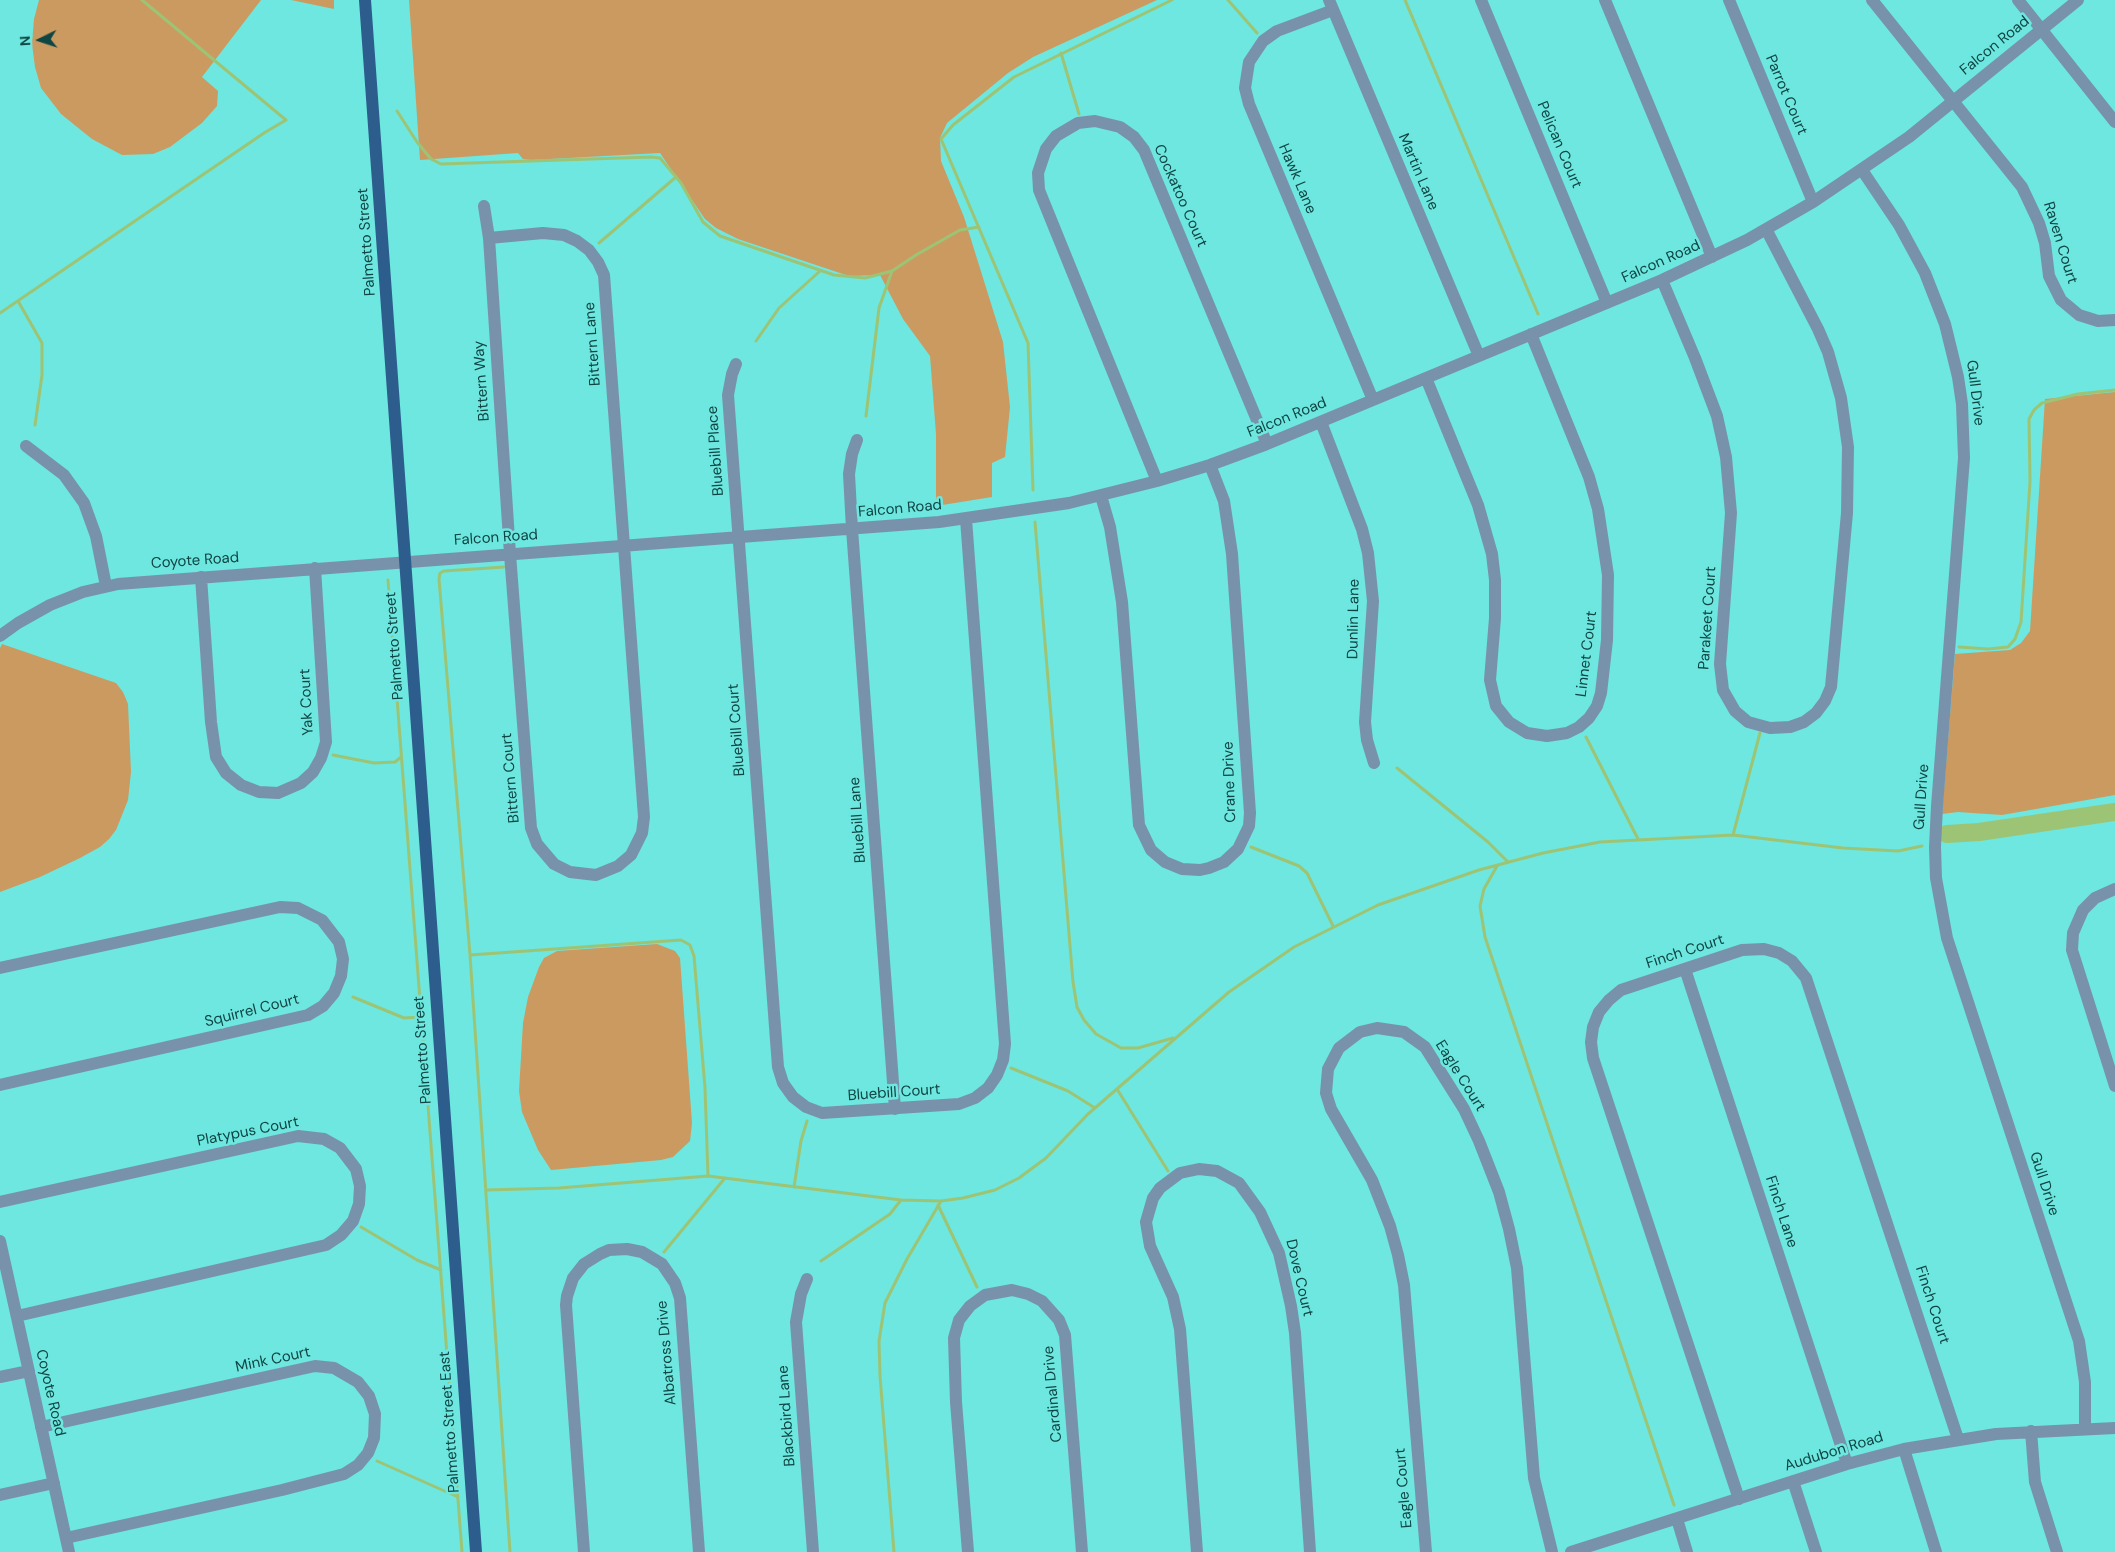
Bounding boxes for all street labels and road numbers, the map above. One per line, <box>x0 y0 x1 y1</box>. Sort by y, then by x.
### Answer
street label: Falcon Road <box>1957 13 2033 79</box>
street label: Parrot Court <box>1761 52 1811 138</box>
street label: Pelican Court <box>1533 99 1585 191</box>
street label: Martin Lane <box>1394 131 1442 213</box>
street label: Hawk Lane <box>1274 141 1320 217</box>
street label: Cockatoo Court <box>1149 142 1211 250</box>
street label: Palmetto Street <box>354 187 380 297</box>
street label: Raven Court <box>2039 200 2081 286</box>
street label: Falcon Road <box>1619 237 1703 287</box>
street label: Bittern Lane <box>581 301 605 387</box>
street label: Bittern Way <box>470 340 494 422</box>
street label: Gull Drive <box>1962 359 1988 427</box>
street label: Falcon Road <box>1245 394 1329 442</box>
street label: Bluebill Place <box>704 405 728 497</box>
street label: Falcon Road <box>857 496 943 522</box>
street label: Falcon Road <box>453 526 539 550</box>
street label: Coyote Road <box>150 549 240 573</box>
street label: Parakeet Court <box>1695 566 1721 670</box>
street label: Dunlin Lane <box>1344 579 1364 659</box>
street label: Palmetto Street <box>382 591 408 701</box>
street label: Linnet Court <box>1573 610 1601 698</box>
street label: Yak Court <box>296 668 318 736</box>
street label: Bluebill Court <box>725 683 749 777</box>
street label: Bittern Court <box>498 732 524 824</box>
street label: Crane Drive <box>1220 741 1240 823</box>
street label: Gull Drive <box>1911 763 1933 831</box>
street label: Bluebill Lane <box>846 776 870 864</box>
street label: Finch Court <box>1644 931 1726 973</box>
street label: Squirrel Court <box>203 991 301 1031</box>
street label: Palmetto Street <box>410 995 436 1105</box>
street label: Eagle Court <box>1431 1037 1489 1115</box>
street label: Bluebill Court <box>847 1081 941 1105</box>
street label: Platypus Court <box>196 1113 300 1151</box>
street label: Gull Drive <box>2025 1150 2063 1218</box>
street label: Finch Lane <box>1761 1174 1801 1250</box>
street label: Dove Court <box>1281 1238 1317 1318</box>
street label: Finch Court <box>1911 1264 1953 1346</box>
street label: Albatross Drive <box>653 1300 681 1406</box>
street label: Mink Court <box>234 1343 312 1377</box>
street label: Cardinal Drive <box>1040 1345 1066 1443</box>
street label: Coyote Road <box>31 1348 69 1438</box>
street label: Palmetto Street East <box>436 1350 464 1494</box>
street label: Blackbird Lane <box>774 1365 800 1467</box>
street label: Audubon Road <box>1783 1428 1885 1476</box>
street label: Eagle Court <box>1392 1447 1416 1529</box>

